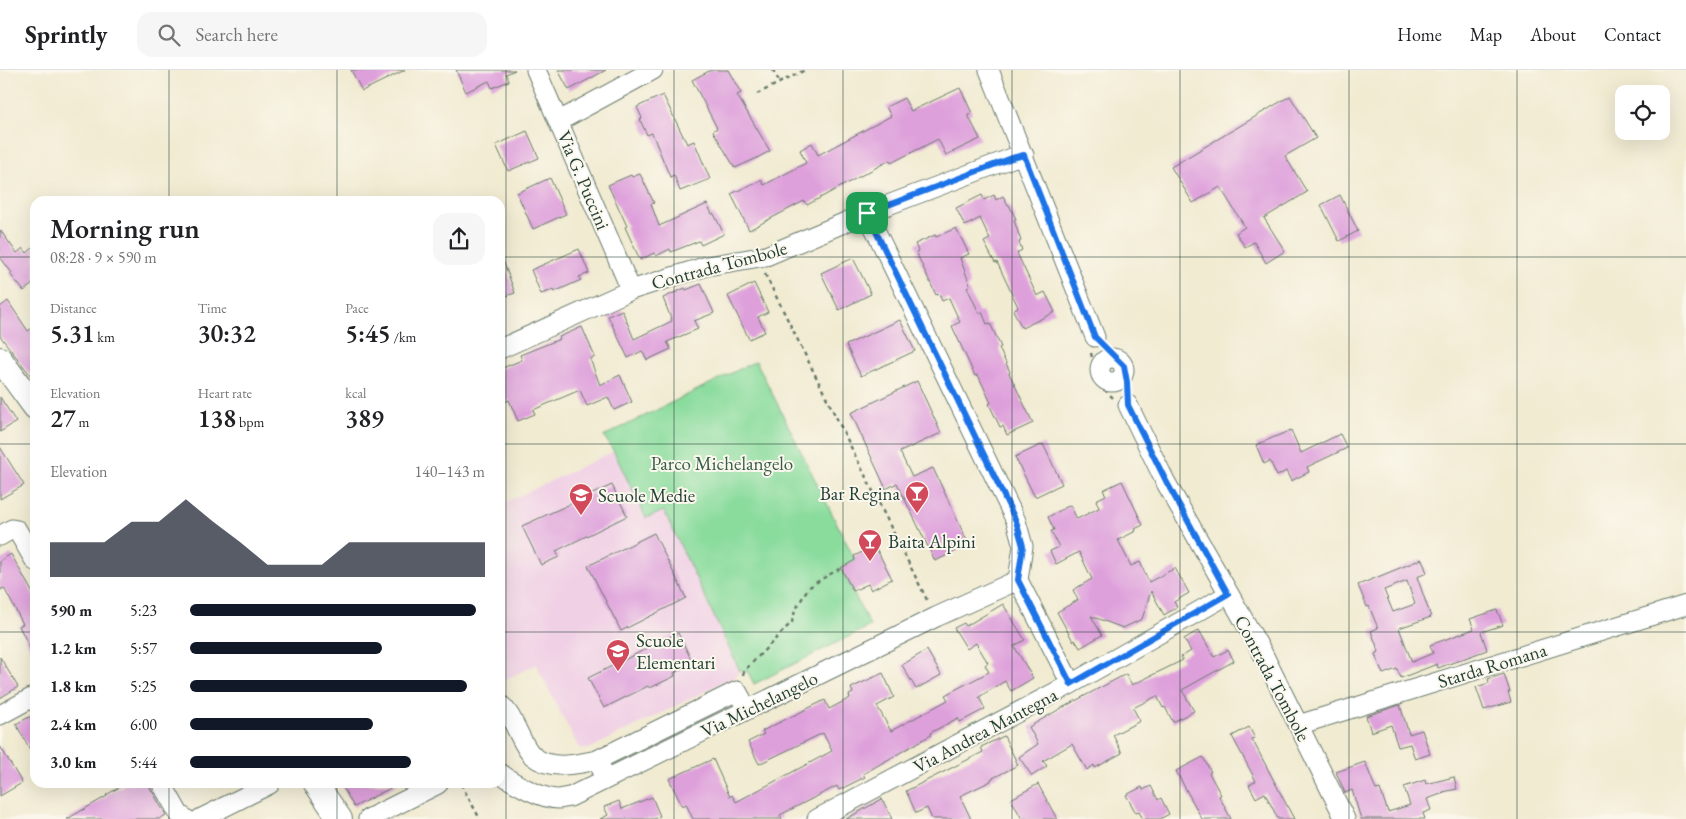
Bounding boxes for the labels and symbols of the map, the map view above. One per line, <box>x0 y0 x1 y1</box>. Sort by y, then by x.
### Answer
street label: Via G. Puccini <box>551 127 616 234</box>
pin <box>846 192 888 234</box>
street label: Contrada Tombole <box>648 235 790 296</box>
park label: Parco Michelangelo <box>651 451 793 476</box>
bar icon: Bar Regina <box>904 480 930 514</box>
place label: Bar Regina <box>820 481 900 506</box>
school or university icon: Scuole Medie <box>568 482 594 516</box>
place label: Scuole Medie <box>598 483 695 508</box>
bar icon: Baita Alpini <box>857 528 883 562</box>
place label: Baita Alpini <box>888 529 976 554</box>
street label: Contrada Tombole <box>1229 611 1316 746</box>
place label: Scuole Elementari <box>636 628 716 675</box>
street label: Starda Romana <box>1435 637 1550 694</box>
school or university icon: Scuole Elementari <box>605 638 631 672</box>
street label: Via Michelangelo <box>697 665 822 744</box>
street label: Via Andrea Mantegna <box>909 682 1062 779</box>

